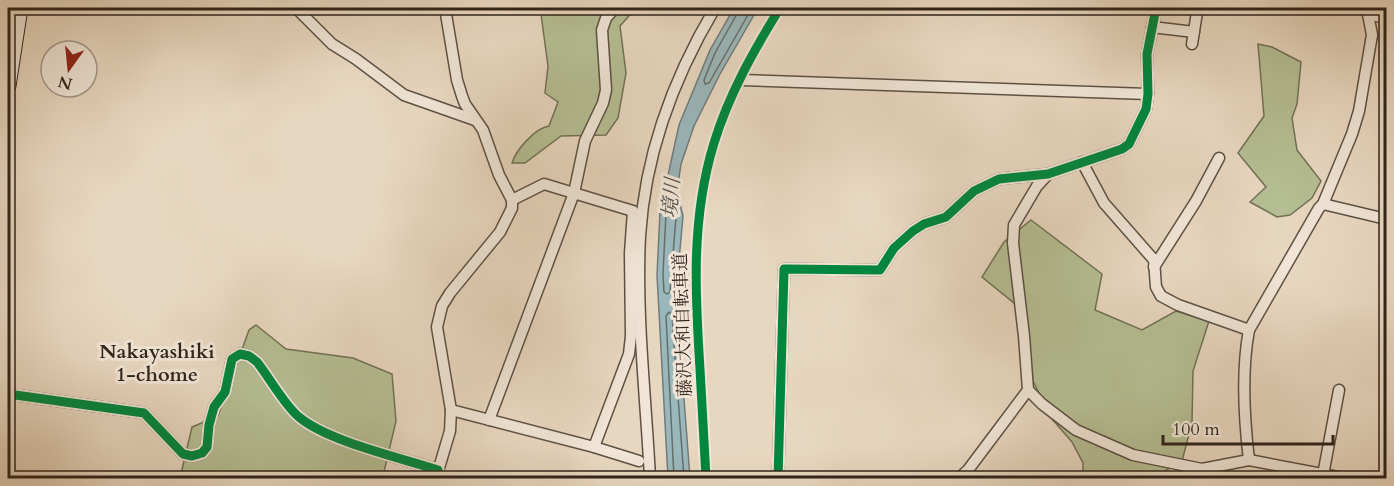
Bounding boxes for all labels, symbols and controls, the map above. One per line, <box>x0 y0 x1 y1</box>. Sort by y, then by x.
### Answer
north arrow <box>39 39 99 99</box>
text: N <box>56 70 75 95</box>
water label: 境川 <box>656 175 686 219</box>
street label: 藤沢大和自転車道 <box>668 253 698 397</box>
district label: Nakayashiki 1-chome <box>99 338 215 388</box>
scale bar <box>1163 408 1332 446</box>
text: 100 m <box>1172 417 1220 442</box>

